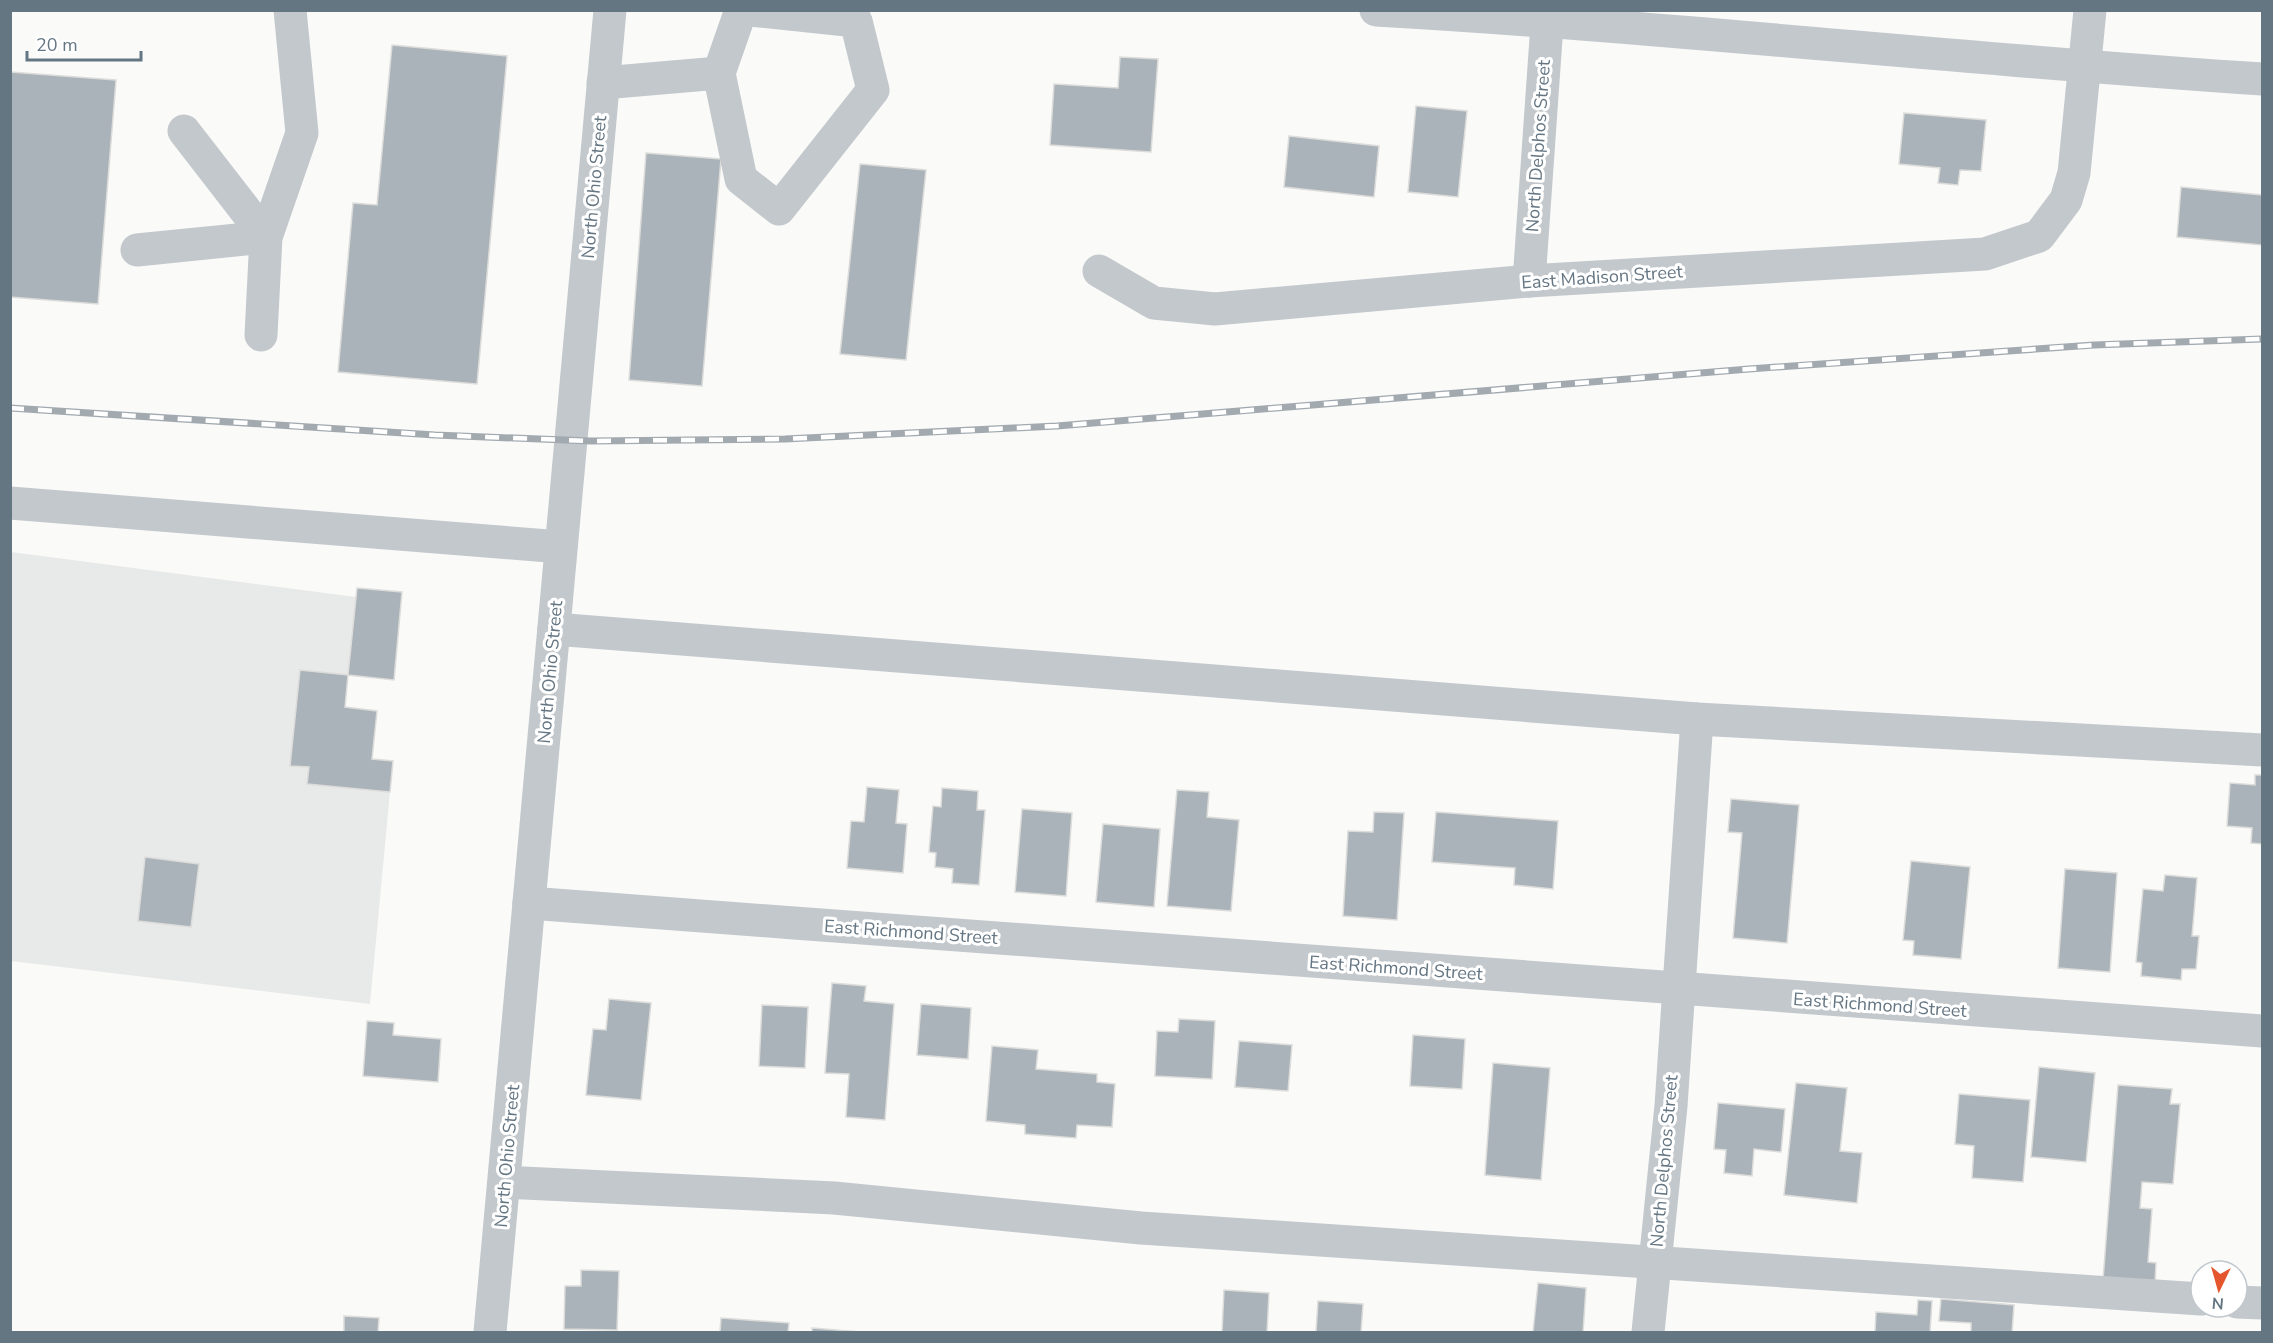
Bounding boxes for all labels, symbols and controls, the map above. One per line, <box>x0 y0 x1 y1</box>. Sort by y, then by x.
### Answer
scale bar <box>27 24 141 62</box>
text: 20 m <box>36 33 78 57</box>
street label: North Delphos Street <box>1520 58 1556 233</box>
street label: North Ohio Street <box>576 114 612 259</box>
street label: East Madison Street <box>1521 259 1684 295</box>
street label: North Ohio Street <box>532 599 568 744</box>
street label: East Richmond Street <box>823 914 999 950</box>
street label: East Richmond Street <box>1308 950 1484 986</box>
street label: East Richmond Street <box>1792 987 1968 1023</box>
street label: North Delphos Street <box>1645 1073 1684 1248</box>
street label: North Ohio Street <box>489 1083 525 1228</box>
north arrow <box>2189 1259 2249 1319</box>
text: N <box>2211 1291 2225 1314</box>

